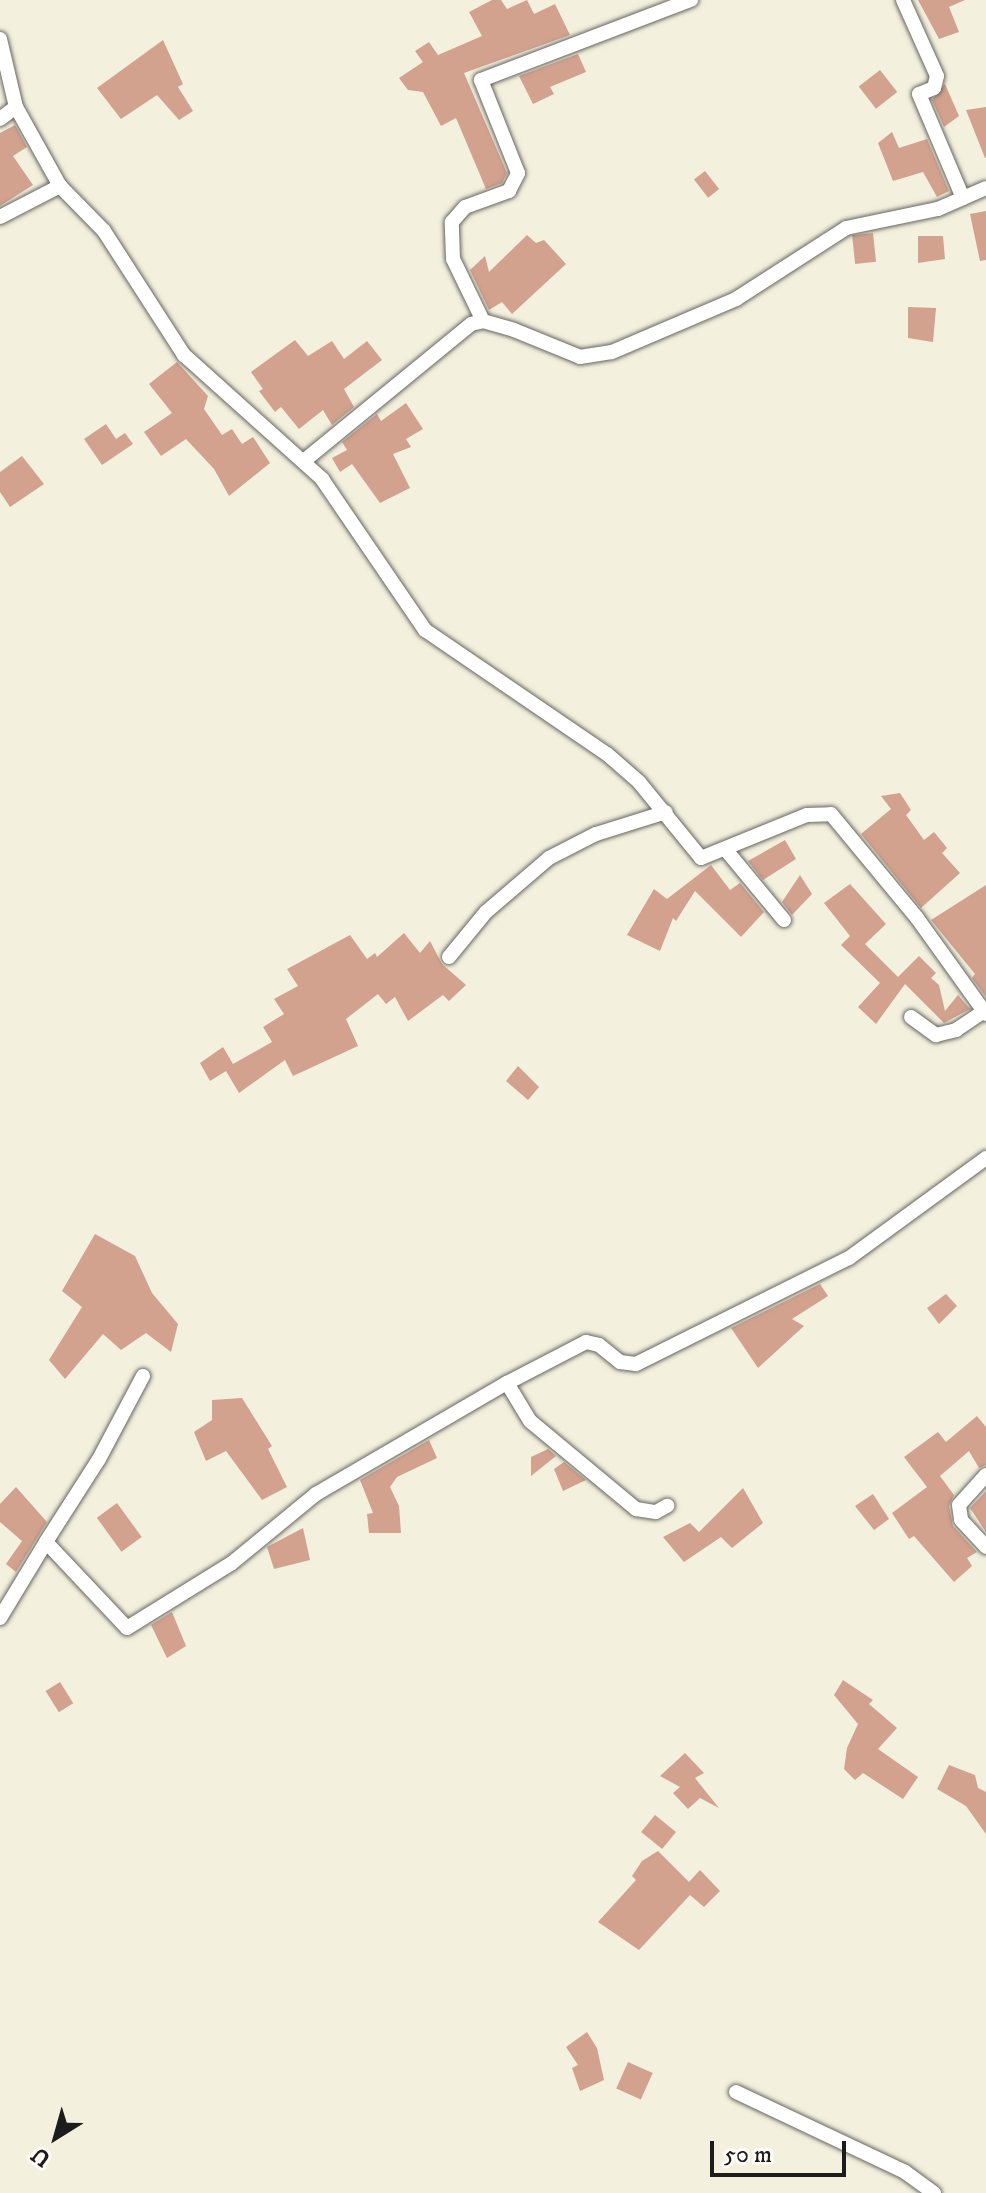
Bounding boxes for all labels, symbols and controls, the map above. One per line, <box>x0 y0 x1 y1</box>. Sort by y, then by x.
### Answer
north arrow <box>16 2097 96 2177</box>
scale bar <box>714 2125 850 2175</box>
text: 50 m <box>724 2140 772 2170</box>
text: U <box>26 2141 56 2172</box>

